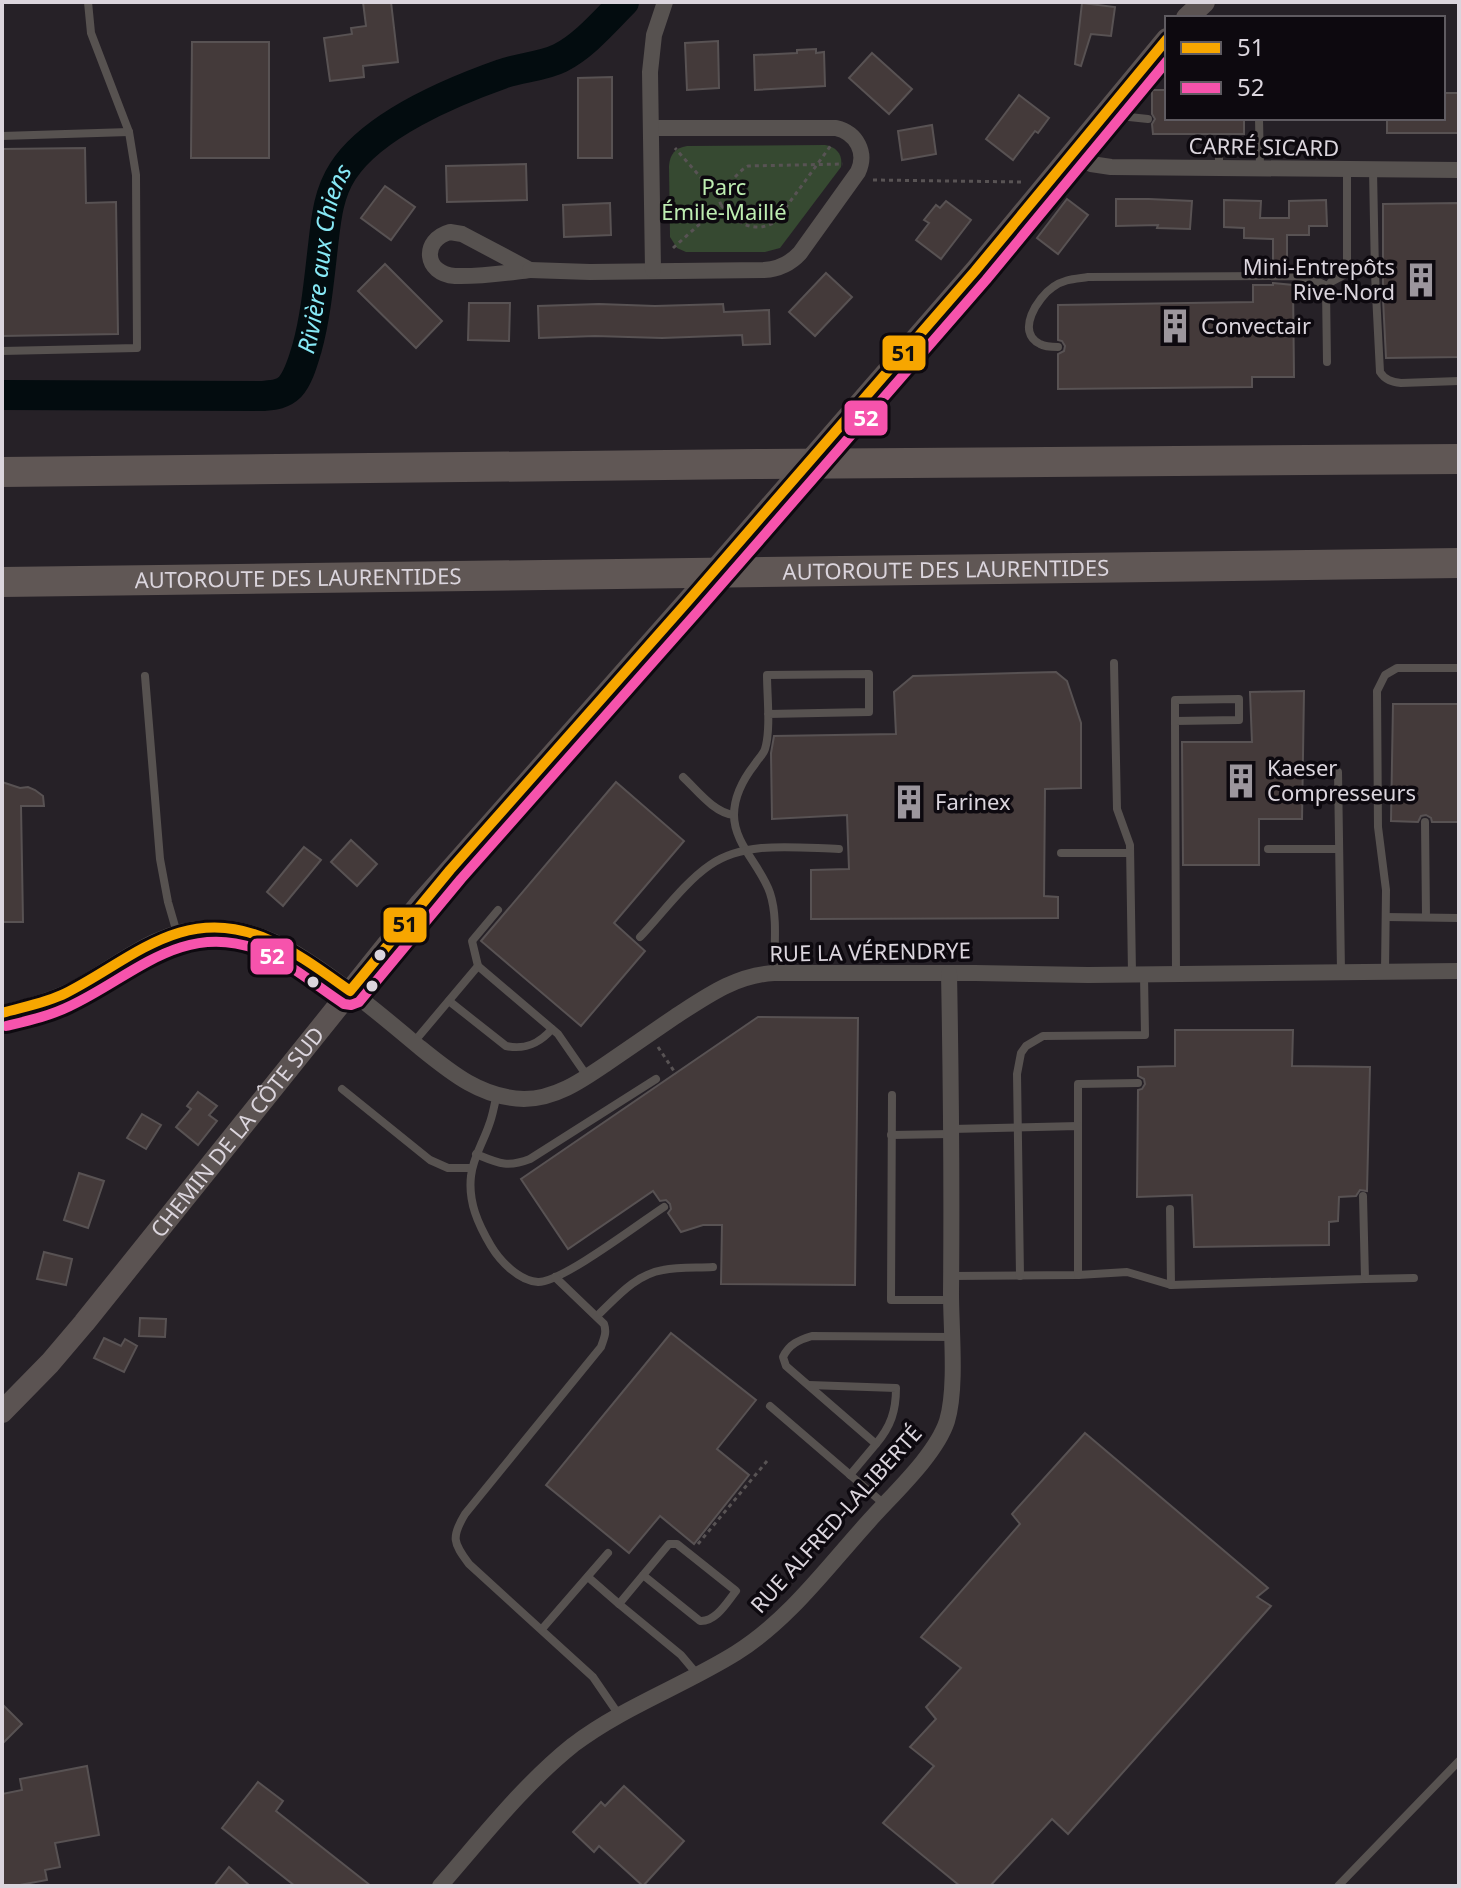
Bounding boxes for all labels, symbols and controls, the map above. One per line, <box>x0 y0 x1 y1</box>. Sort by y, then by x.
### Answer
legend <box>1165 16 1445 120</box>
text: 51 <box>1237 30 1264 63</box>
text: 52 <box>1237 70 1264 103</box>
street label: CARRÉ SICARD <box>1189 130 1340 162</box>
water label: Rivière aux Chiens <box>288 156 359 357</box>
park label: Parc Émile-Maillé <box>661 171 787 226</box>
place label: Mini-Entrepôts Rive-Nord <box>1243 251 1395 306</box>
building icon: Mini-Entrepôts Rive-Nord <box>1402 261 1440 299</box>
building icon: Convectair <box>1156 307 1194 345</box>
place label: Convectair <box>1201 310 1311 340</box>
line badge: 51 <box>881 334 927 372</box>
text: 51 <box>891 337 917 367</box>
line badge: 52 <box>843 399 889 437</box>
text: 52 <box>853 402 879 432</box>
street label: AUTOROUTE DES LAURENTIDES <box>782 552 1110 586</box>
street label: AUTOROUTE DES LAURENTIDES <box>134 560 462 594</box>
place label: Kaeser Compresseurs <box>1267 752 1416 807</box>
building icon: Kaeser Compresseurs <box>1222 762 1260 800</box>
building icon: Farinex <box>890 783 928 821</box>
place label: Farinex <box>935 786 1011 816</box>
line badge: 51 <box>382 906 428 944</box>
text: 51 <box>392 908 418 938</box>
street label: RUE LA VÉRENDRYE <box>769 934 971 968</box>
line badge: 52 <box>249 937 295 976</box>
text: 52 <box>259 940 285 970</box>
unlabelled marker <box>372 947 388 963</box>
unlabelled marker <box>305 974 321 990</box>
unlabelled marker <box>364 978 380 994</box>
street label: CHEMIN DE LA CÔTE SUD <box>143 1020 330 1243</box>
street label: RUE ALFRED-LALIBERTÉ <box>743 1418 928 1619</box>

